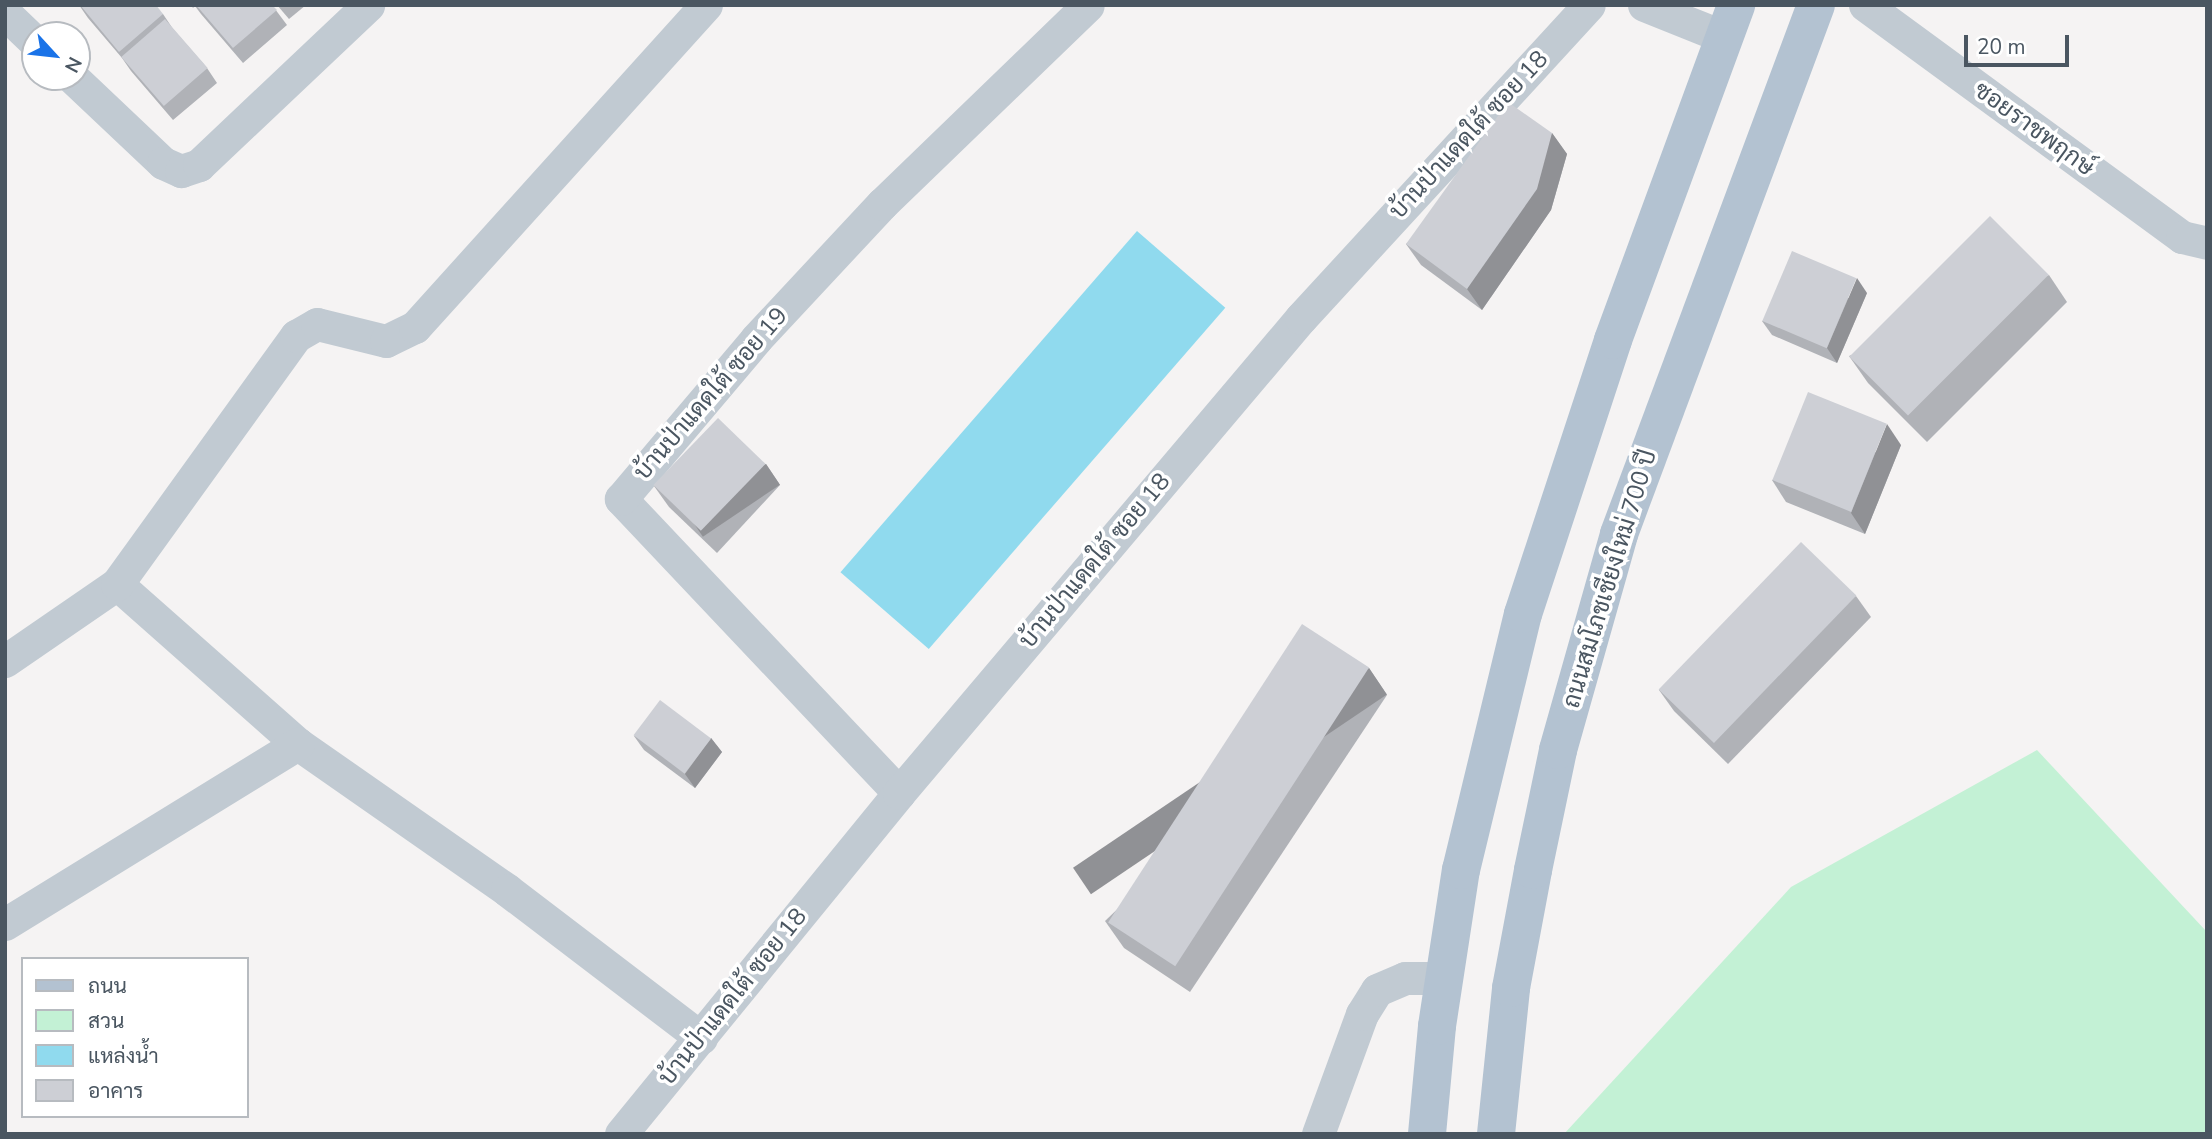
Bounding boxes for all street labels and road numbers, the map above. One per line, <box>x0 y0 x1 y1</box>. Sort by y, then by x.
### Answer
street label: บ้านป่าแดดใต้ ซอย 18 <box>1384 45 1554 225</box>
street label: ซอยราชพฤกษ์ <box>1968 76 2100 182</box>
street label: บ้านป่าแดดใต้ ซอย 19 <box>628 302 794 486</box>
street label: ถนนสมโภชเชียงใหม่ 700 ปี <box>1557 446 1663 712</box>
street label: บ้านป่าแดดใต้ ซอย 18 <box>1013 468 1177 654</box>
street label: บ้านป่าแดดใต้ ซอย 18 <box>653 903 813 1091</box>

